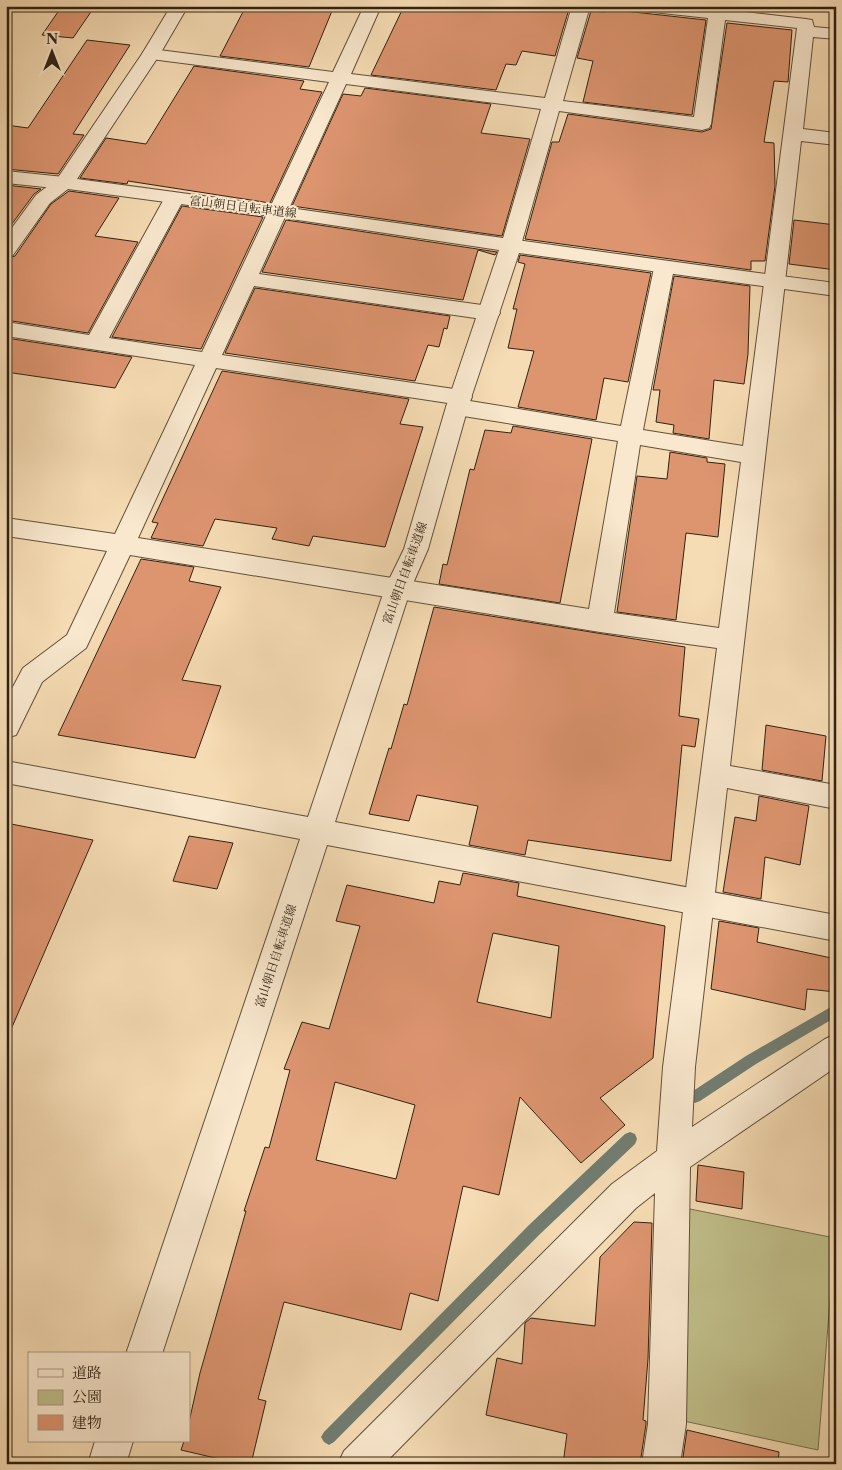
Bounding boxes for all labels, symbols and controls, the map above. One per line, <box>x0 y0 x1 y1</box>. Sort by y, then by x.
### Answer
north arrow <box>28 28 78 78</box>
text: N <box>46 30 58 48</box>
street label: 富山朝日自転車道線 <box>189 192 298 221</box>
street label: 富山朝日自転車道線 <box>379 520 430 626</box>
street label: 富山朝日自転車道線 <box>252 902 299 1010</box>
legend <box>28 1352 190 1442</box>
text: 道路 <box>72 1363 102 1382</box>
text: 公園 <box>72 1387 102 1406</box>
text: 建物 <box>72 1413 102 1432</box>

